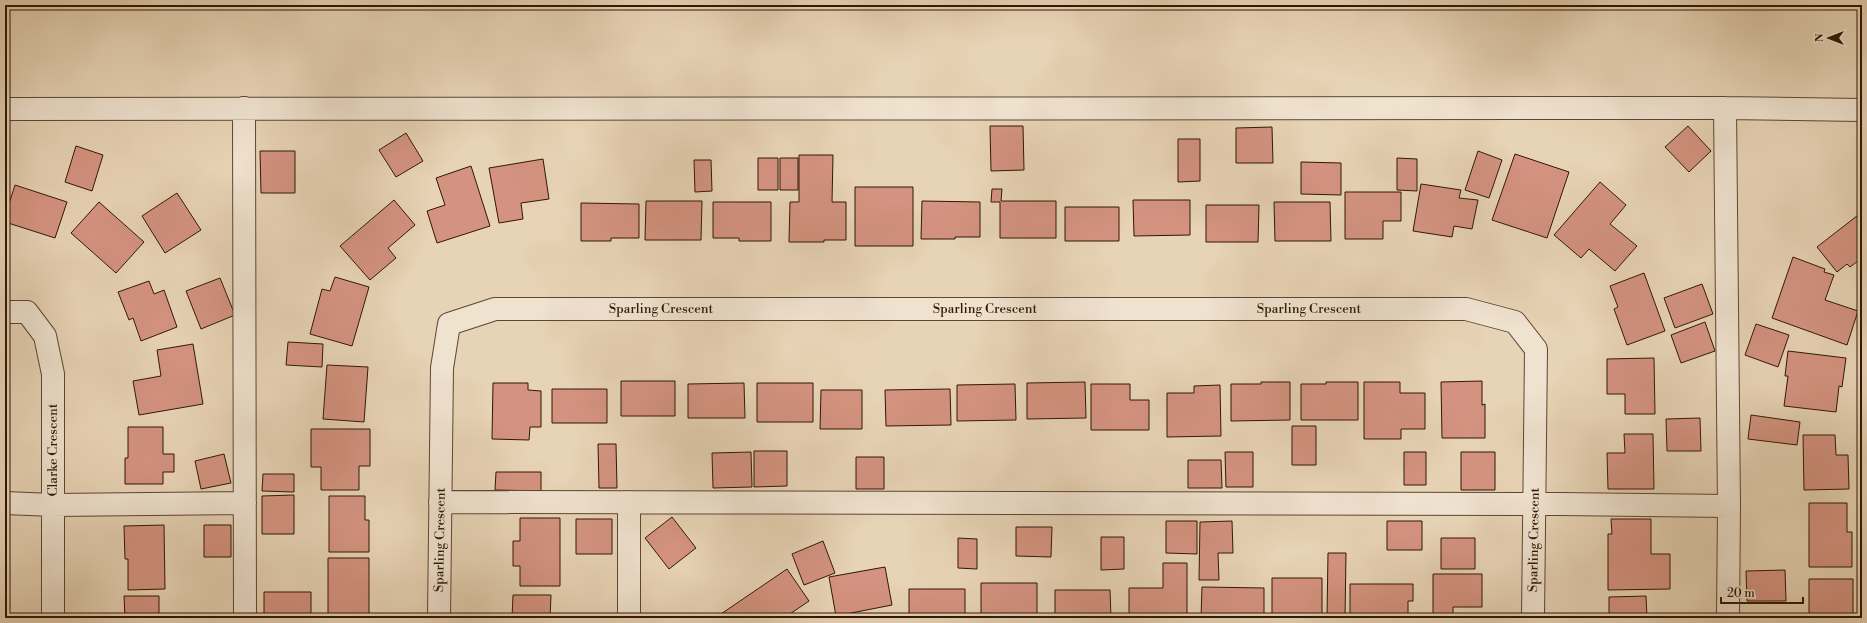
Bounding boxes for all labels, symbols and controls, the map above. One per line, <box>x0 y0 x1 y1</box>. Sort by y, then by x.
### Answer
north arrow <box>1809 18 1849 58</box>
text: N <box>1813 33 1827 42</box>
street label: Sparling Crescent <box>609 301 714 317</box>
street label: Sparling Crescent <box>933 301 1038 317</box>
street label: Sparling Crescent <box>1257 301 1362 317</box>
street label: Clarke Crescent <box>45 403 61 496</box>
street label: Sparling Crescent <box>431 487 449 592</box>
street label: Sparling Crescent <box>1525 487 1543 592</box>
scale bar <box>1721 579 1803 605</box>
text: 20 m <box>1727 586 1755 601</box>

